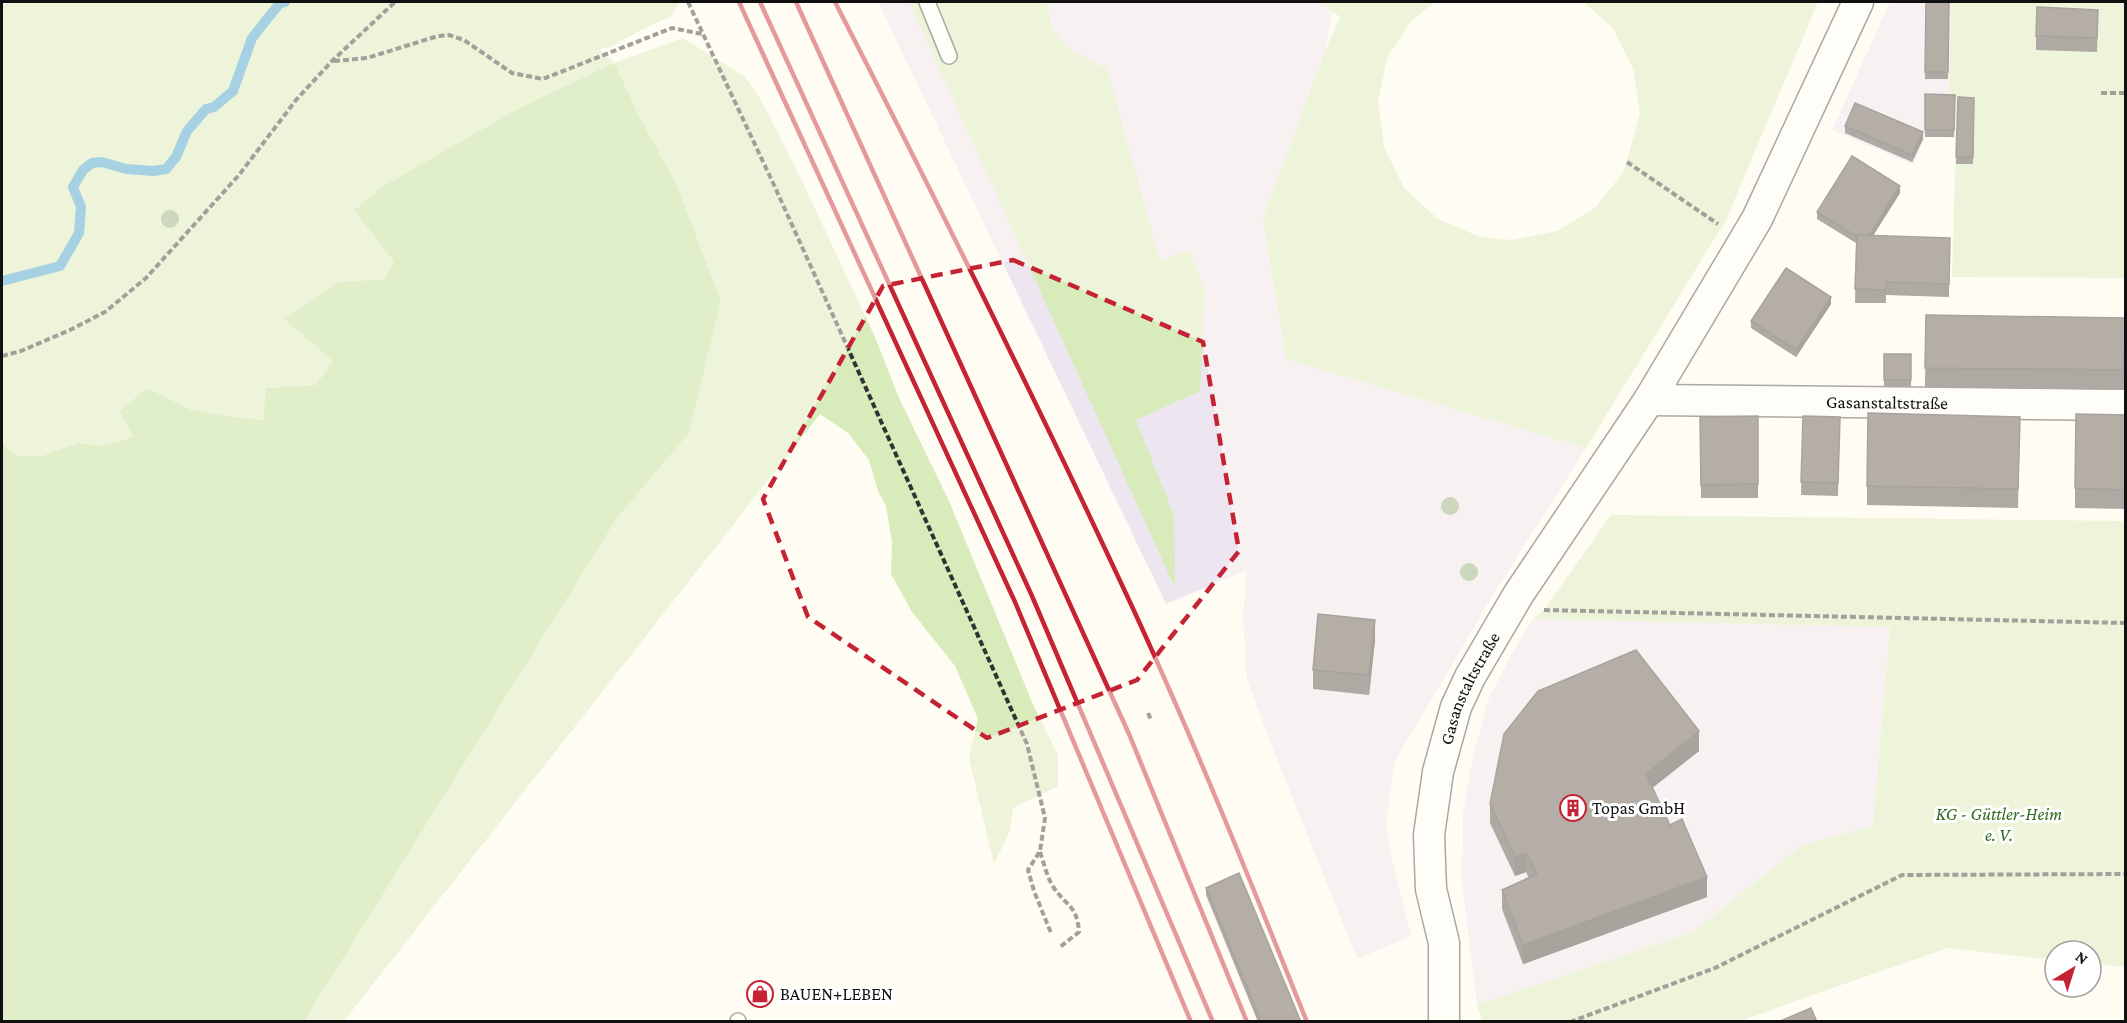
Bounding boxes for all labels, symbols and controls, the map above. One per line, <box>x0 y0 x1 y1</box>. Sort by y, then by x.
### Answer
street label: Gasanstaltstraße <box>1826 392 1948 413</box>
street label: Gasanstaltstraße <box>1436 629 1504 747</box>
building icon: Topas GmbH <box>1558 793 1588 823</box>
place label: Topas GmbH <box>1592 798 1685 818</box>
park label: KG - Güttler-Heim e. V. <box>1936 804 2062 845</box>
north arrow <box>2043 939 2103 999</box>
text: N <box>2072 948 2092 968</box>
shop icon: BAUEN+LEBEN <box>745 979 775 1009</box>
place label: BAUEN+LEBEN <box>780 984 893 1004</box>

